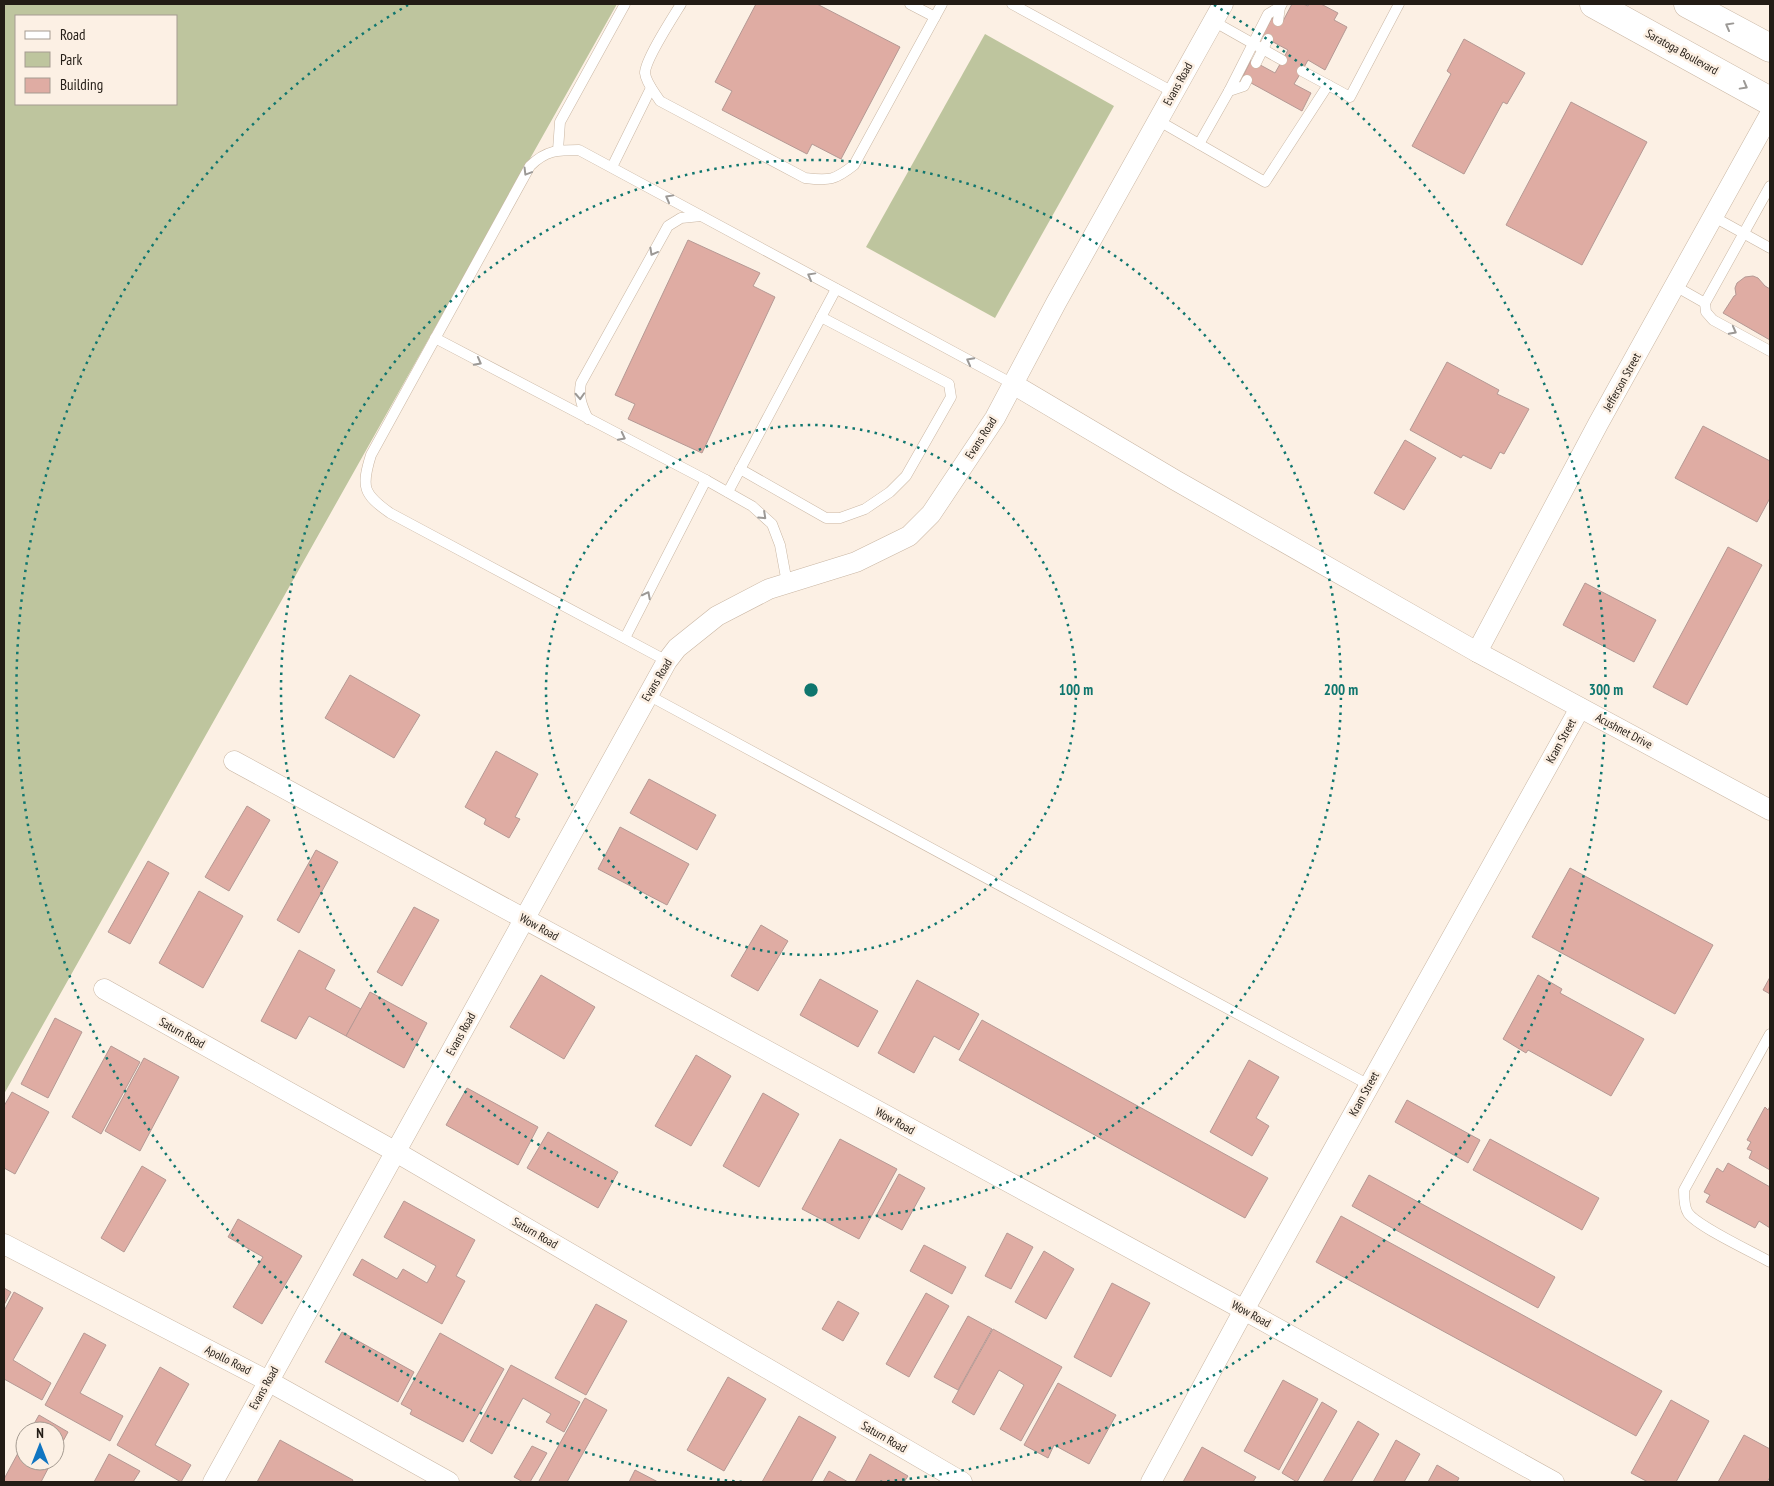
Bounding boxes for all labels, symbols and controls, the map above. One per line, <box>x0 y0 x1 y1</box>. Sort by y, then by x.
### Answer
legend <box>15 15 178 105</box>
one-way arrow <box>1726 22 1735 32</box>
text: Road <box>60 25 86 44</box>
street label: Saratoga Boulevard <box>1643 25 1721 78</box>
text: Park <box>60 50 82 69</box>
street label: Evans Road <box>1160 60 1196 108</box>
text: Building <box>60 75 103 94</box>
one-way arrow <box>1739 80 1748 90</box>
one-way arrow <box>523 166 533 175</box>
one-way arrow <box>665 194 674 204</box>
one-way arrow <box>650 247 660 256</box>
one-way arrow <box>808 272 817 282</box>
one-way arrow <box>1727 325 1736 335</box>
street label: Jefferson Street <box>1599 349 1644 414</box>
one-way arrow <box>473 356 482 366</box>
one-way arrow <box>966 358 975 368</box>
one-way arrow <box>575 392 586 400</box>
street label: Evans Road <box>962 414 1000 462</box>
one-way arrow <box>617 431 626 441</box>
one-way arrow <box>758 511 767 520</box>
one-way arrow <box>641 591 651 600</box>
street label: Evans Road <box>638 656 675 704</box>
text: 100 m <box>1059 680 1093 699</box>
text: 200 m <box>1324 680 1358 699</box>
text: 300 m <box>1589 680 1623 699</box>
centre of rings <box>802 681 820 699</box>
street label: Acushnet Drive <box>1593 709 1655 752</box>
street label: Kram Street <box>1542 715 1579 766</box>
street label: Wow Road <box>517 910 561 943</box>
street label: Evans Road <box>443 1010 479 1058</box>
street label: Saturn Road <box>157 1014 208 1051</box>
street label: Kram Street <box>1345 1068 1382 1119</box>
street label: Wow Road <box>873 1104 917 1137</box>
street label: Saturn Road <box>510 1214 561 1252</box>
street label: Wow Road <box>1229 1297 1273 1330</box>
street label: Apollo Road <box>203 1342 254 1378</box>
street label: Evans Road <box>246 1364 282 1412</box>
street label: Saturn Road <box>859 1418 910 1456</box>
north arrow <box>15 1421 65 1471</box>
text: N <box>36 1424 44 1442</box>

